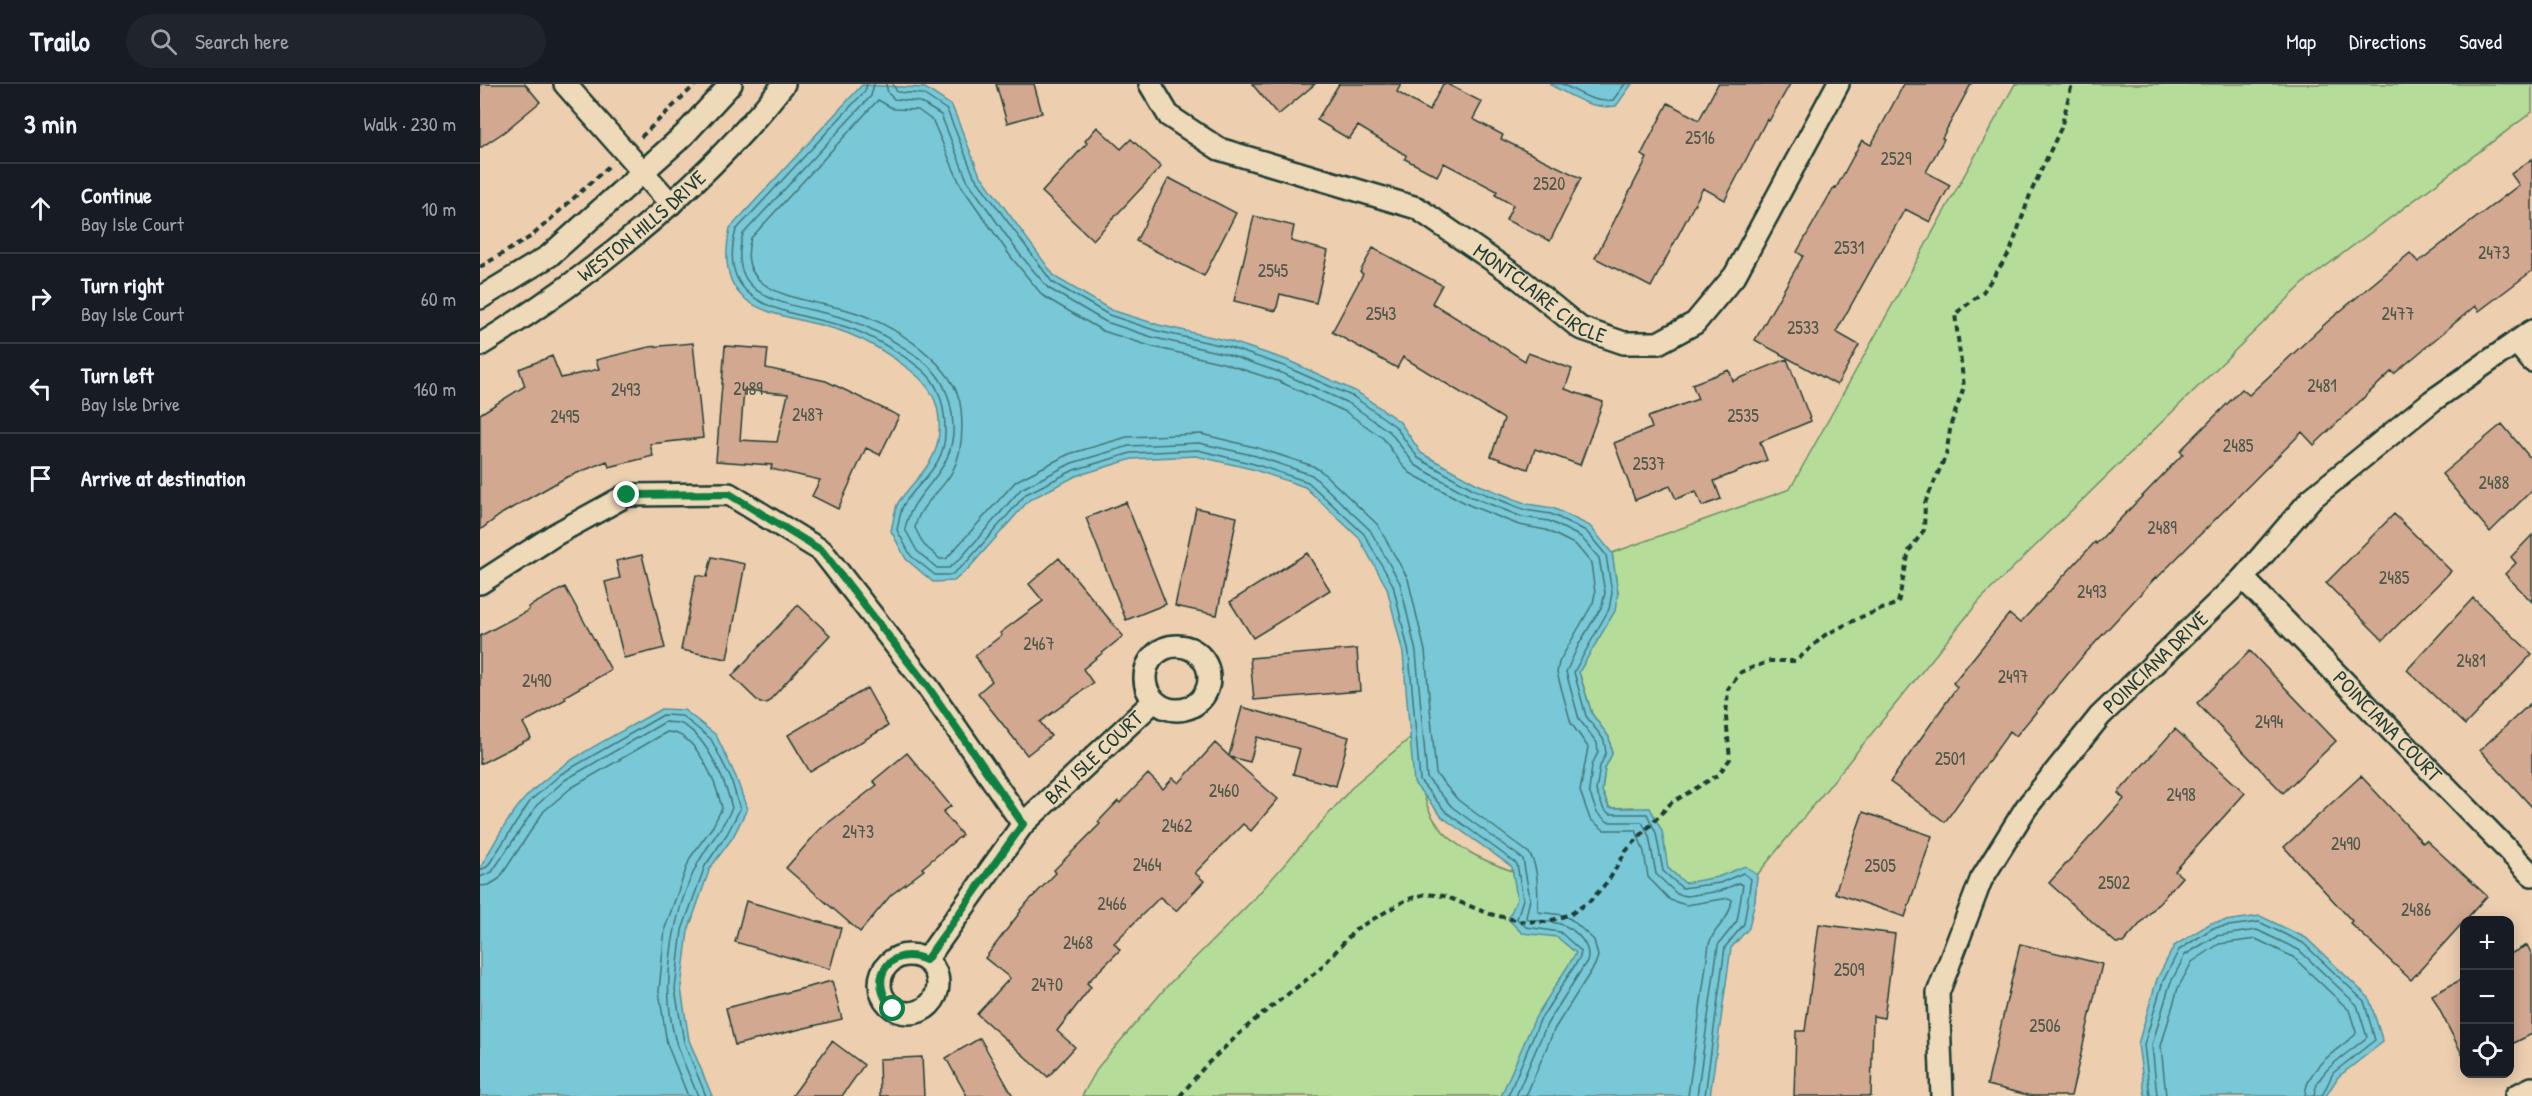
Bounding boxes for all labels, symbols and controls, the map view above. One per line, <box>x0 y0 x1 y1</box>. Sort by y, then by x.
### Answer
search box <box>126 14 546 68</box>
text: Trailo <box>30 22 90 60</box>
icon: search <box>147 25 180 58</box>
text: Search here <box>195 26 289 56</box>
text: Map <box>2286 27 2316 56</box>
text: Directions <box>2349 27 2426 56</box>
text: Saved <box>2459 27 2502 56</box>
text: 3 min <box>24 106 77 141</box>
text: Walk · 230 m <box>364 110 456 137</box>
house number: 2516 <box>1685 125 1715 150</box>
house number: 2529 <box>1880 146 1912 171</box>
street label: WESTON HILLS DRIVE <box>571 163 712 288</box>
house number: 2520 <box>1533 171 1565 196</box>
text: Continue <box>81 180 152 210</box>
icon: ahead <box>24 192 57 225</box>
text: 10 m <box>422 195 456 222</box>
text: Bay Isle Court <box>81 210 184 237</box>
house number: 2531 <box>1834 235 1864 260</box>
street label: MONTCLAIRE CIRCLE <box>1468 236 1610 350</box>
house number: 2473 <box>2478 240 2510 265</box>
house number: 2545 <box>1258 258 1289 283</box>
text: Turn right <box>81 270 164 300</box>
icon: right <box>24 282 57 315</box>
text: 60 m <box>421 285 456 312</box>
text: Bay Isle Court <box>81 300 184 327</box>
house number: 2543 <box>1366 301 1396 326</box>
house number: 2477 <box>2382 301 2415 326</box>
house number: 2533 <box>1787 315 1819 340</box>
text: Turn left <box>81 360 154 390</box>
icon: left <box>24 372 57 405</box>
house number: 2481 <box>2307 373 2337 398</box>
text: 160 m <box>414 375 456 402</box>
house number: 2489 <box>733 376 763 401</box>
house number: 2493 <box>611 377 641 402</box>
text: Bay Isle Drive <box>81 390 180 417</box>
house number: 2487 <box>792 402 824 427</box>
house number: 2535 <box>1727 403 1759 428</box>
house number: 2495 <box>550 404 580 429</box>
house number: 2485 <box>2223 433 2254 458</box>
house number: 2537 <box>1632 451 1666 476</box>
icon: arrive <box>24 462 57 495</box>
text: Arrive at destination <box>81 463 246 493</box>
house number: 2488 <box>2479 470 2510 495</box>
route end <box>613 481 639 507</box>
house number: 2489 <box>2147 515 2177 540</box>
house number: 2485 <box>2379 565 2410 590</box>
house number: 2493 <box>2077 579 2107 604</box>
street label: POINCIANA DRIVE <box>2096 604 2214 720</box>
house number: 2467 <box>1023 631 1055 656</box>
house number: 2481 <box>2456 648 2486 673</box>
house number: 2497 <box>1998 664 2028 689</box>
street label: POINCIANA COURT <box>2327 664 2450 789</box>
house number: 2490 <box>522 668 552 693</box>
street label: BAY ISLE COURT <box>1038 703 1150 811</box>
house number: 2494 <box>2255 709 2284 734</box>
house number: 2501 <box>1935 746 1965 771</box>
house number: 2460 <box>1209 778 1239 803</box>
house number: 2498 <box>2166 782 2196 807</box>
house number: 2462 <box>1162 813 1193 838</box>
house number: 2473 <box>842 819 874 844</box>
house number: 2490 <box>2331 831 2361 856</box>
house number: 2464 <box>1132 852 1162 877</box>
house number: 2505 <box>1864 853 1896 878</box>
house number: 2502 <box>2098 870 2131 895</box>
house number: 2466 <box>1097 891 1127 916</box>
house number: 2486 <box>2401 897 2431 922</box>
map controls <box>2460 916 2514 1078</box>
button: + <box>2460 916 2514 970</box>
house number: 2468 <box>1063 930 1093 955</box>
house number: 2509 <box>1834 957 1865 982</box>
button: − <box>2460 970 2514 1024</box>
house number: 2470 <box>1031 972 1063 997</box>
route start <box>879 995 905 1021</box>
house number: 2506 <box>2029 1013 2061 1038</box>
button: locate <box>2460 1024 2514 1078</box>

